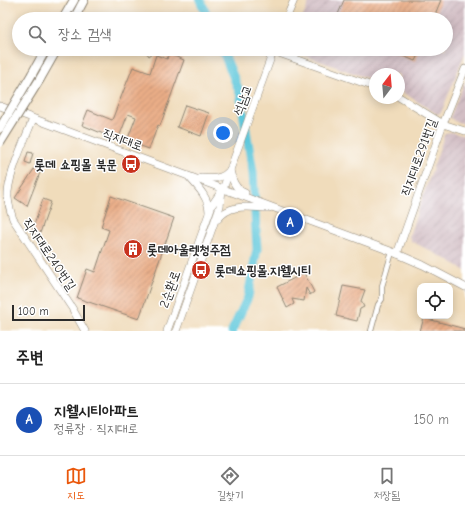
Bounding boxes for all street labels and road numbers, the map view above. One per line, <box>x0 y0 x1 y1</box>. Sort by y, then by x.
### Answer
street label: 석남교 <box>230 83 255 117</box>
street label: 직지대로291번길 <box>397 116 439 198</box>
street label: 직지대로 <box>101 125 145 154</box>
street label: 직지대로240번길 <box>20 215 79 293</box>
street label: 2순환로 <box>156 269 183 310</box>

